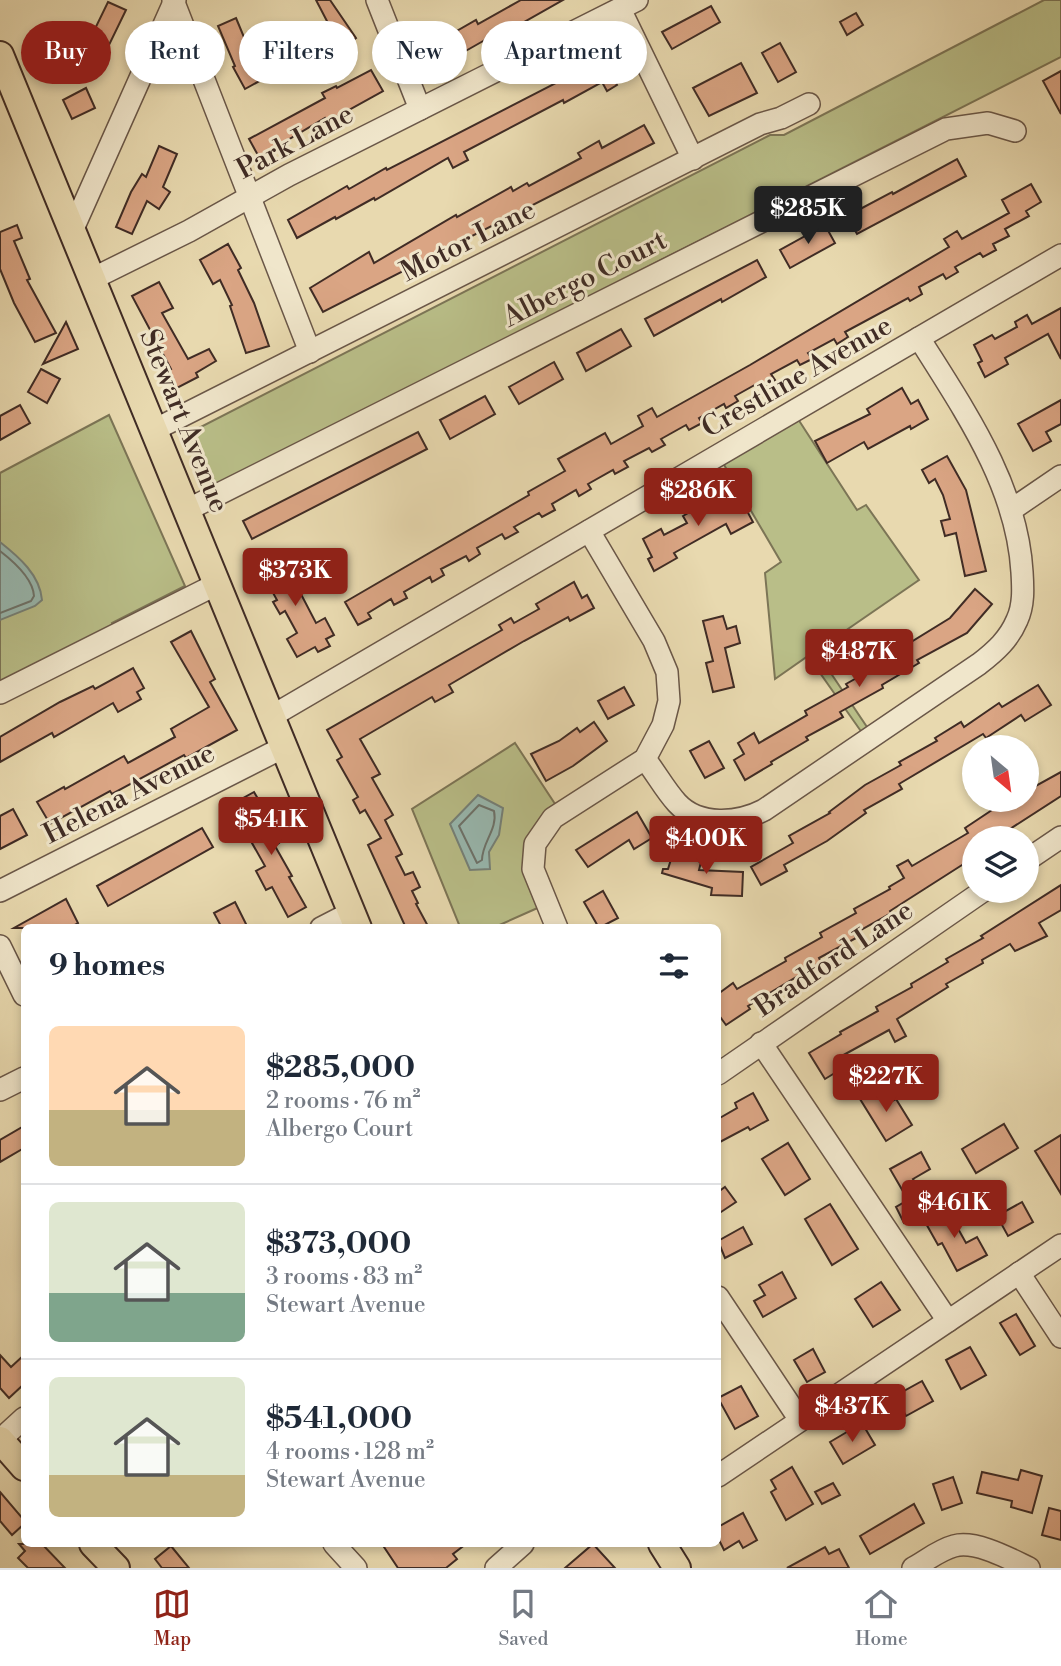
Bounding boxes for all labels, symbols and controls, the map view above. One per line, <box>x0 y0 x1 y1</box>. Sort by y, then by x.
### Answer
chip: Buy <box>21 21 111 84</box>
chip: Rent <box>125 21 225 84</box>
chip: Filters <box>239 21 358 84</box>
chip: New <box>372 21 467 84</box>
chip: Apartment <box>481 21 647 84</box>
street label: Park Lane <box>230 97 360 187</box>
pin: $285K <box>759 187 857 246</box>
street label: Motor Lane <box>395 192 541 290</box>
text: $285K <box>770 195 846 223</box>
street label: Albergo Court <box>496 223 673 336</box>
street label: Crestline Avenue <box>695 308 899 446</box>
street label: Stewart Avenue <box>131 324 237 518</box>
pin: $286K <box>649 468 747 528</box>
text: $286K <box>660 477 736 505</box>
pin: $373K <box>246 548 344 608</box>
text: $373K <box>259 557 331 585</box>
pin: $487K <box>810 630 908 689</box>
text: $487K <box>821 638 897 666</box>
north arrow <box>962 735 1040 812</box>
map controls <box>962 735 1039 903</box>
street label: Helena Avenue <box>37 736 221 852</box>
pin: $541K <box>222 798 320 857</box>
text: $541K <box>234 806 308 834</box>
pin: $400K <box>657 816 755 876</box>
text: $400K <box>665 825 747 853</box>
button: layers <box>962 826 1039 903</box>
street label: Bradford Lane <box>747 893 920 1026</box>
text: 9 homes <box>49 947 165 985</box>
icon: filters <box>655 947 693 985</box>
text: $285,000 <box>266 1049 415 1087</box>
icon: home <box>105 1054 189 1138</box>
pin: $227K <box>837 1054 935 1114</box>
text: $227K <box>849 1063 923 1091</box>
text: 2 rooms · 76 m² <box>266 1087 421 1115</box>
text: Albergo Court <box>266 1115 413 1143</box>
pin: $461K <box>905 1180 1003 1240</box>
text: $461K <box>918 1189 990 1217</box>
text: $373,000 <box>266 1225 411 1263</box>
icon: home <box>105 1230 189 1314</box>
text: 3 rooms · 83 m² <box>266 1263 422 1291</box>
text: Stewart Avenue <box>266 1291 426 1319</box>
pin: $437K <box>803 1384 901 1444</box>
text: $437K <box>815 1393 889 1421</box>
text: $541,000 <box>266 1400 412 1438</box>
icon: home <box>105 1405 189 1489</box>
text: 4 rooms · 128 m² <box>266 1438 434 1466</box>
text: Stewart Avenue <box>266 1466 426 1494</box>
tab: Map <box>153 1585 191 1651</box>
tab: Saved <box>498 1585 548 1651</box>
tab: Home <box>855 1585 907 1651</box>

